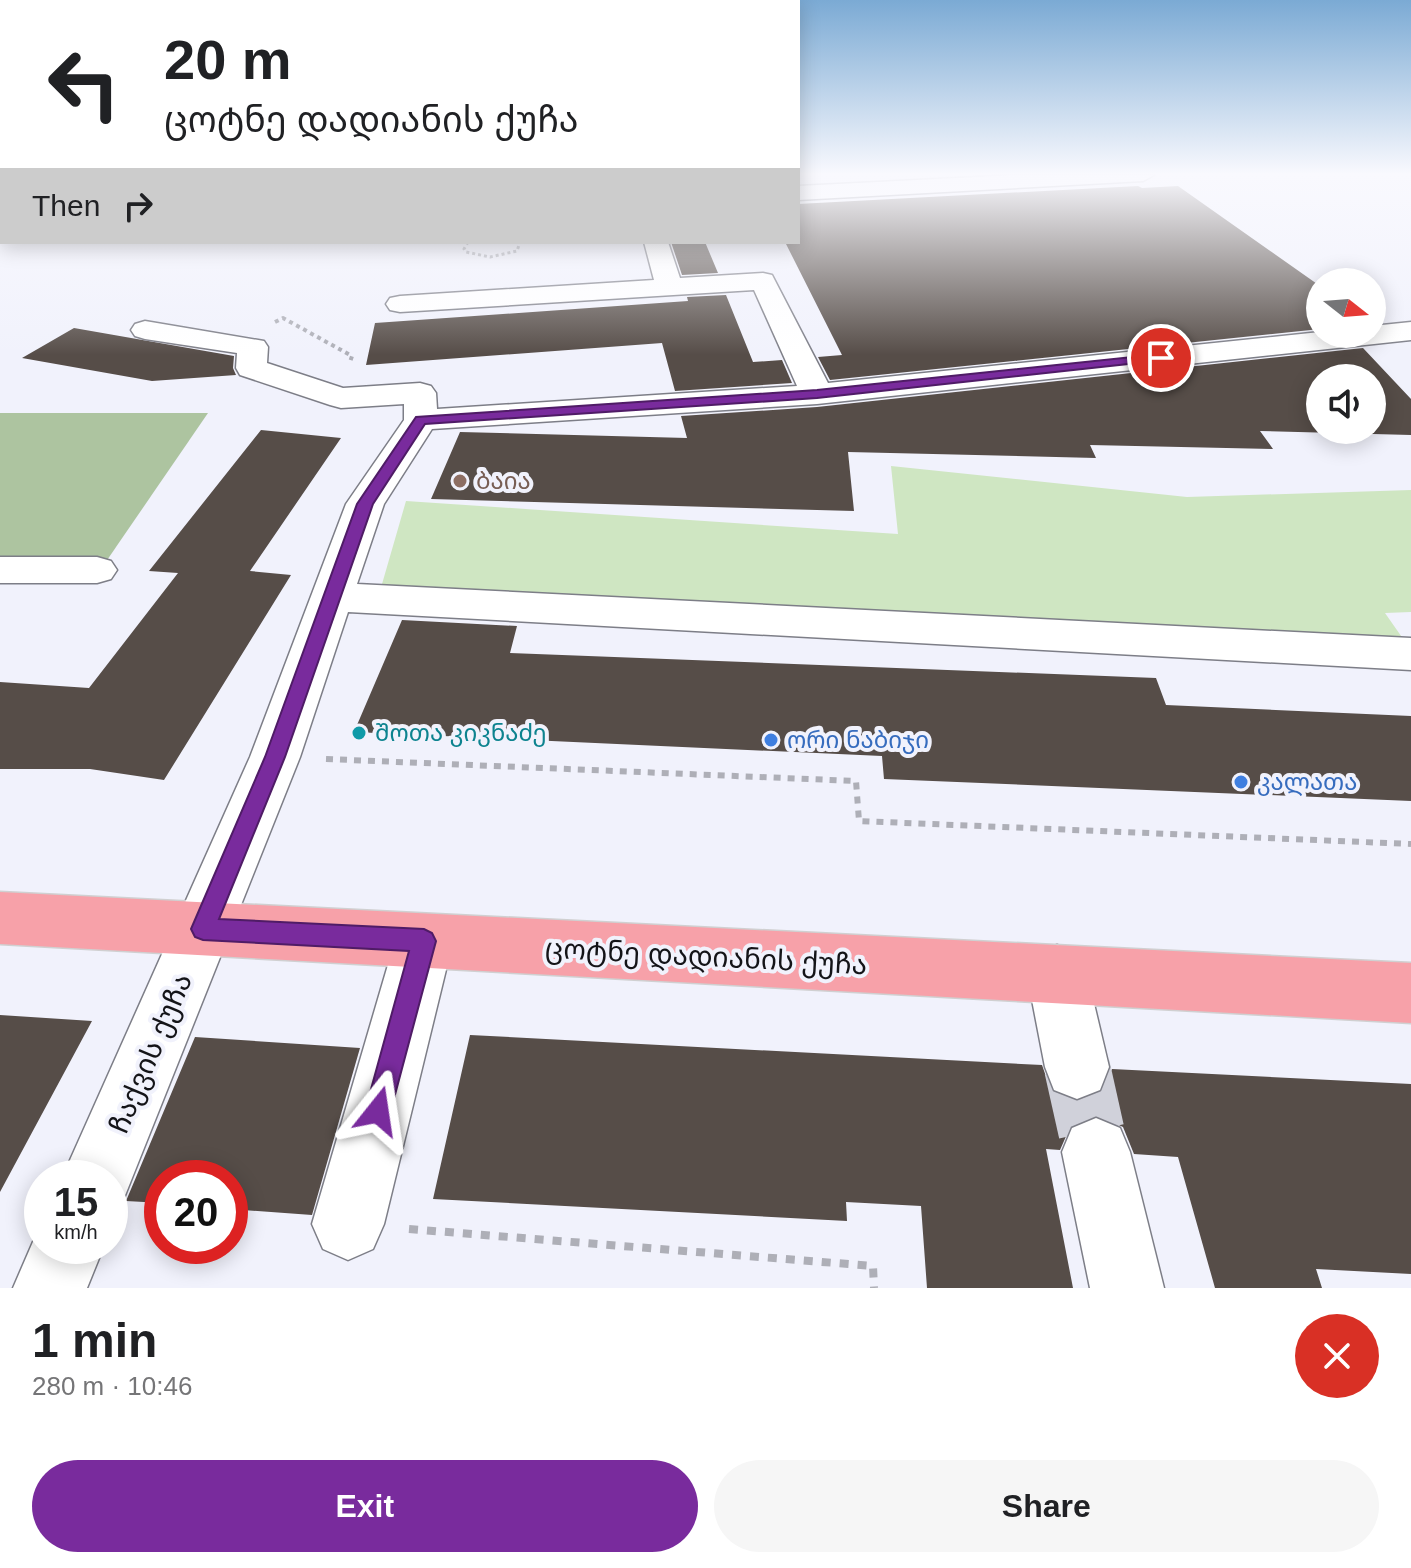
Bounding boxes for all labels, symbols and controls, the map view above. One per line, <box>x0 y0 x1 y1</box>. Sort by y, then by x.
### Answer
text: 20 m <box>164 28 292 91</box>
icon: left <box>32 32 136 136</box>
text: ცოტნე დადიანის ქუჩა <box>164 99 579 140</box>
icon: right <box>116 184 160 228</box>
text: Then <box>32 189 100 222</box>
north arrow <box>1306 268 1386 348</box>
map controls <box>1306 268 1386 444</box>
pin <box>1127 324 1195 392</box>
icon: arrive <box>1139 336 1183 380</box>
button: sound <box>1306 364 1386 444</box>
place label: ბაია <box>476 467 531 494</box>
marker: ბაია <box>451 472 469 490</box>
place label: შოთა კიკნაძე <box>375 719 547 747</box>
marker: შოთა კიკნაძე <box>350 724 368 742</box>
place label: ორი ნაბიჯი <box>787 726 929 754</box>
marker: ორი ნაბიჯი <box>762 731 780 749</box>
place label: კალათა <box>1257 768 1357 796</box>
marker: კალათა <box>1232 773 1250 791</box>
street label: ცოტნე დადიანის ქუჩა <box>544 933 868 981</box>
street label: ჩაქვის ქუჩა <box>103 969 199 1138</box>
position arrow <box>336 1069 420 1153</box>
speed limit sign: 20 <box>144 1160 248 1264</box>
text: 15 <box>54 1180 98 1224</box>
text: km/h <box>54 1221 98 1243</box>
text: 1 min <box>32 1314 157 1367</box>
button: close <box>1295 1314 1379 1398</box>
text: 280 m · 10:46 <box>32 1371 192 1401</box>
button: Exit <box>32 1460 698 1552</box>
button: Share <box>714 1460 1379 1552</box>

